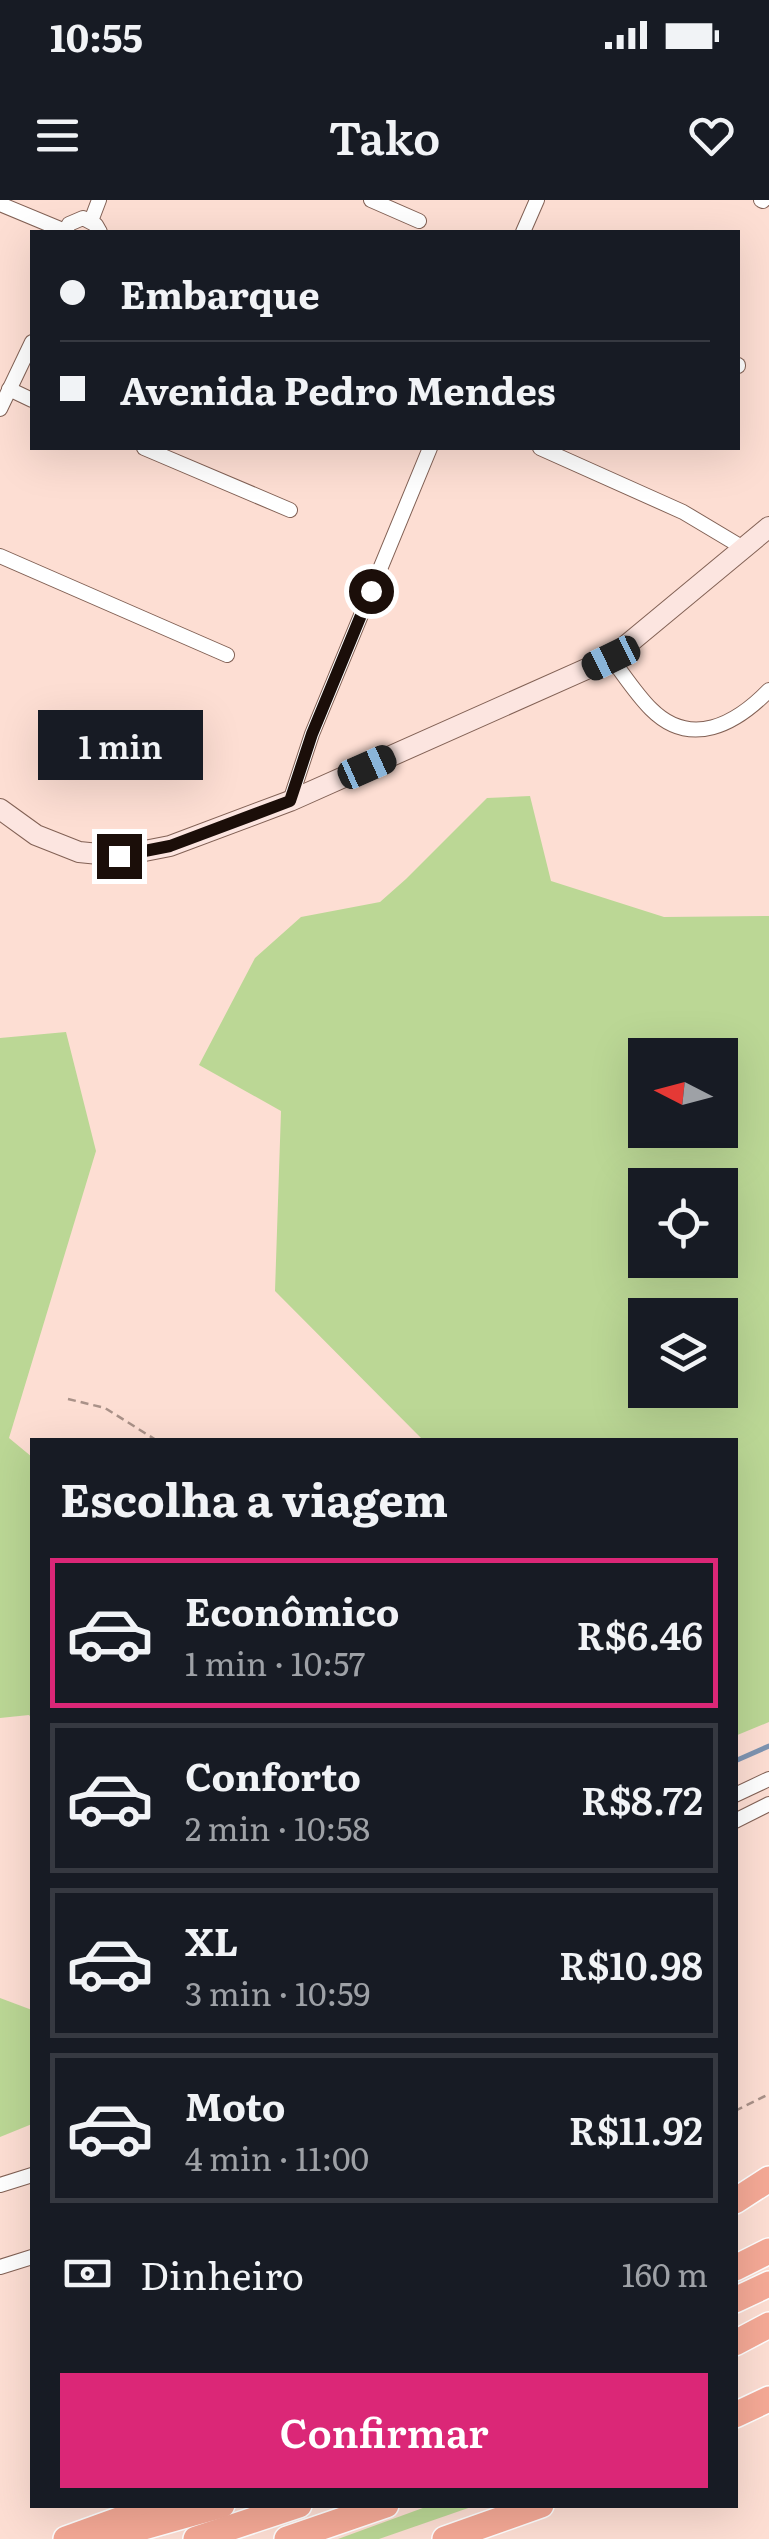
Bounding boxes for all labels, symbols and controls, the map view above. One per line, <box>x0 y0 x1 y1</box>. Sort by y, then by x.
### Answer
text: 10:55 <box>50 7 143 64</box>
text: Tako <box>328 102 441 169</box>
icon: menu <box>30 108 85 163</box>
icon: heart <box>684 108 739 163</box>
text: Embarque <box>120 264 320 321</box>
text: Avenida Pedro Mendes <box>120 360 556 417</box>
route start <box>349 569 394 614</box>
car <box>577 631 645 685</box>
callout: 1 min <box>36 711 202 781</box>
text: 1 min <box>78 721 163 769</box>
car <box>333 741 401 793</box>
route end <box>97 834 142 879</box>
north arrow <box>628 1038 738 1148</box>
map controls <box>628 1038 738 1408</box>
button: locate <box>628 1168 738 1278</box>
button: layers <box>628 1298 738 1408</box>
text: Escolha a viagem <box>60 1464 448 1531</box>
text: Econômico <box>185 1581 400 1638</box>
icon: car <box>65 1588 155 1678</box>
text: R$6.46 <box>577 1605 703 1662</box>
text: 1 min · 10:57 <box>185 1638 365 1686</box>
text: Conforto <box>185 1746 361 1803</box>
icon: car <box>65 1753 155 1843</box>
text: R$8.72 <box>581 1770 703 1827</box>
text: 2 min · 10:58 <box>185 1803 370 1851</box>
text: XL <box>185 1911 238 1968</box>
icon: car <box>65 1918 155 2008</box>
text: R$10.98 <box>559 1935 703 1992</box>
text: 3 min · 10:59 <box>185 1968 370 2016</box>
text: Moto <box>185 2076 285 2133</box>
icon: car <box>65 2083 155 2173</box>
text: R$11.92 <box>569 2100 703 2157</box>
text: 4 min · 11:00 <box>185 2133 369 2181</box>
text: Dinheiro <box>140 2245 304 2302</box>
icon: cash <box>60 2246 115 2301</box>
text: 160 m <box>622 2249 708 2297</box>
button: Confirmar <box>60 2373 708 2488</box>

